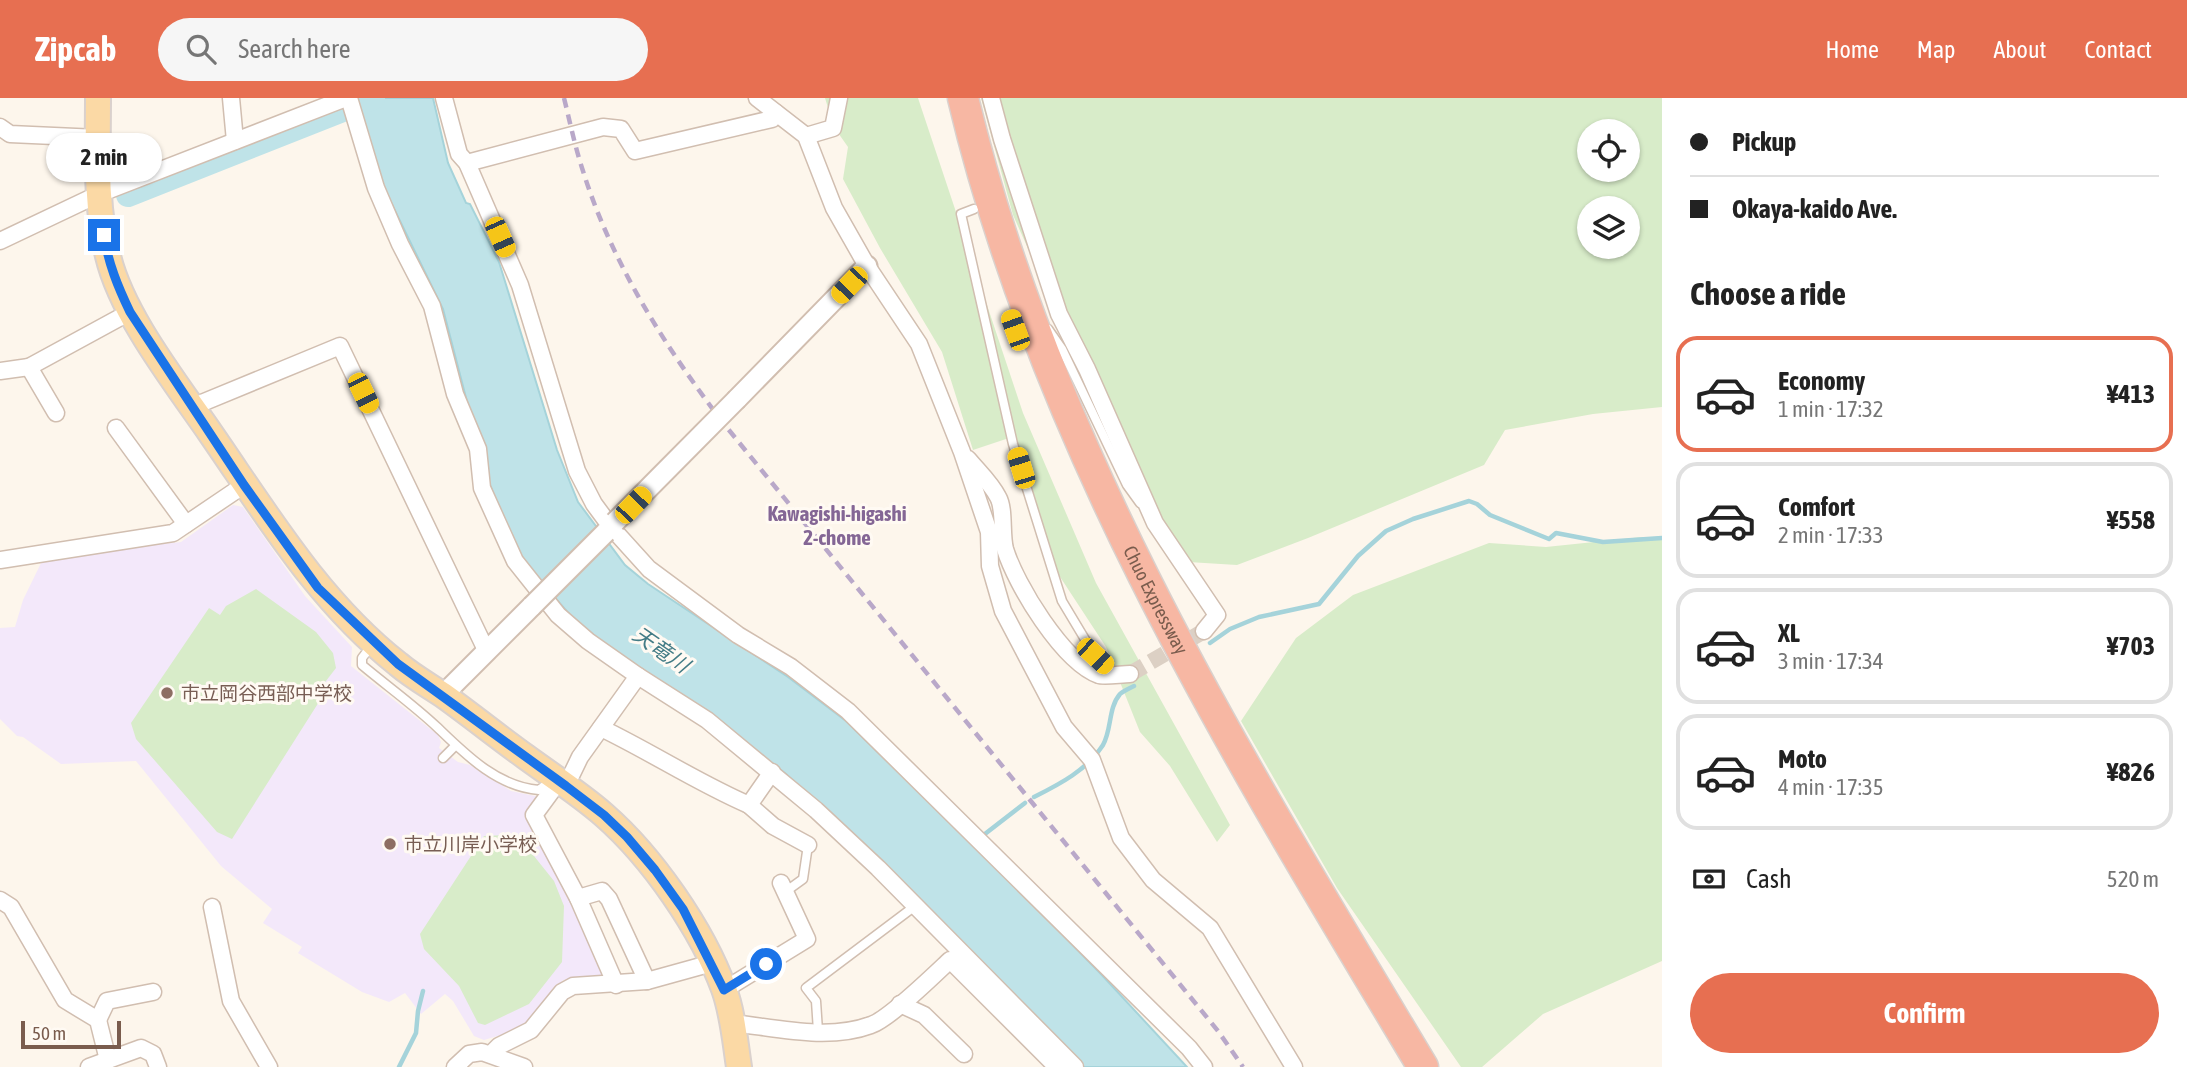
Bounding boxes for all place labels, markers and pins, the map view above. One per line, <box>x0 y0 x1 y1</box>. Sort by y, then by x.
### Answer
place label: 市立岡谷西部中学校 <box>181 682 352 704</box>
marker: 市立岡谷西部中学校 <box>159 685 175 701</box>
place label: 市立川岸小学校 <box>404 833 537 855</box>
marker: 市立川岸小学校 <box>382 836 398 852</box>

